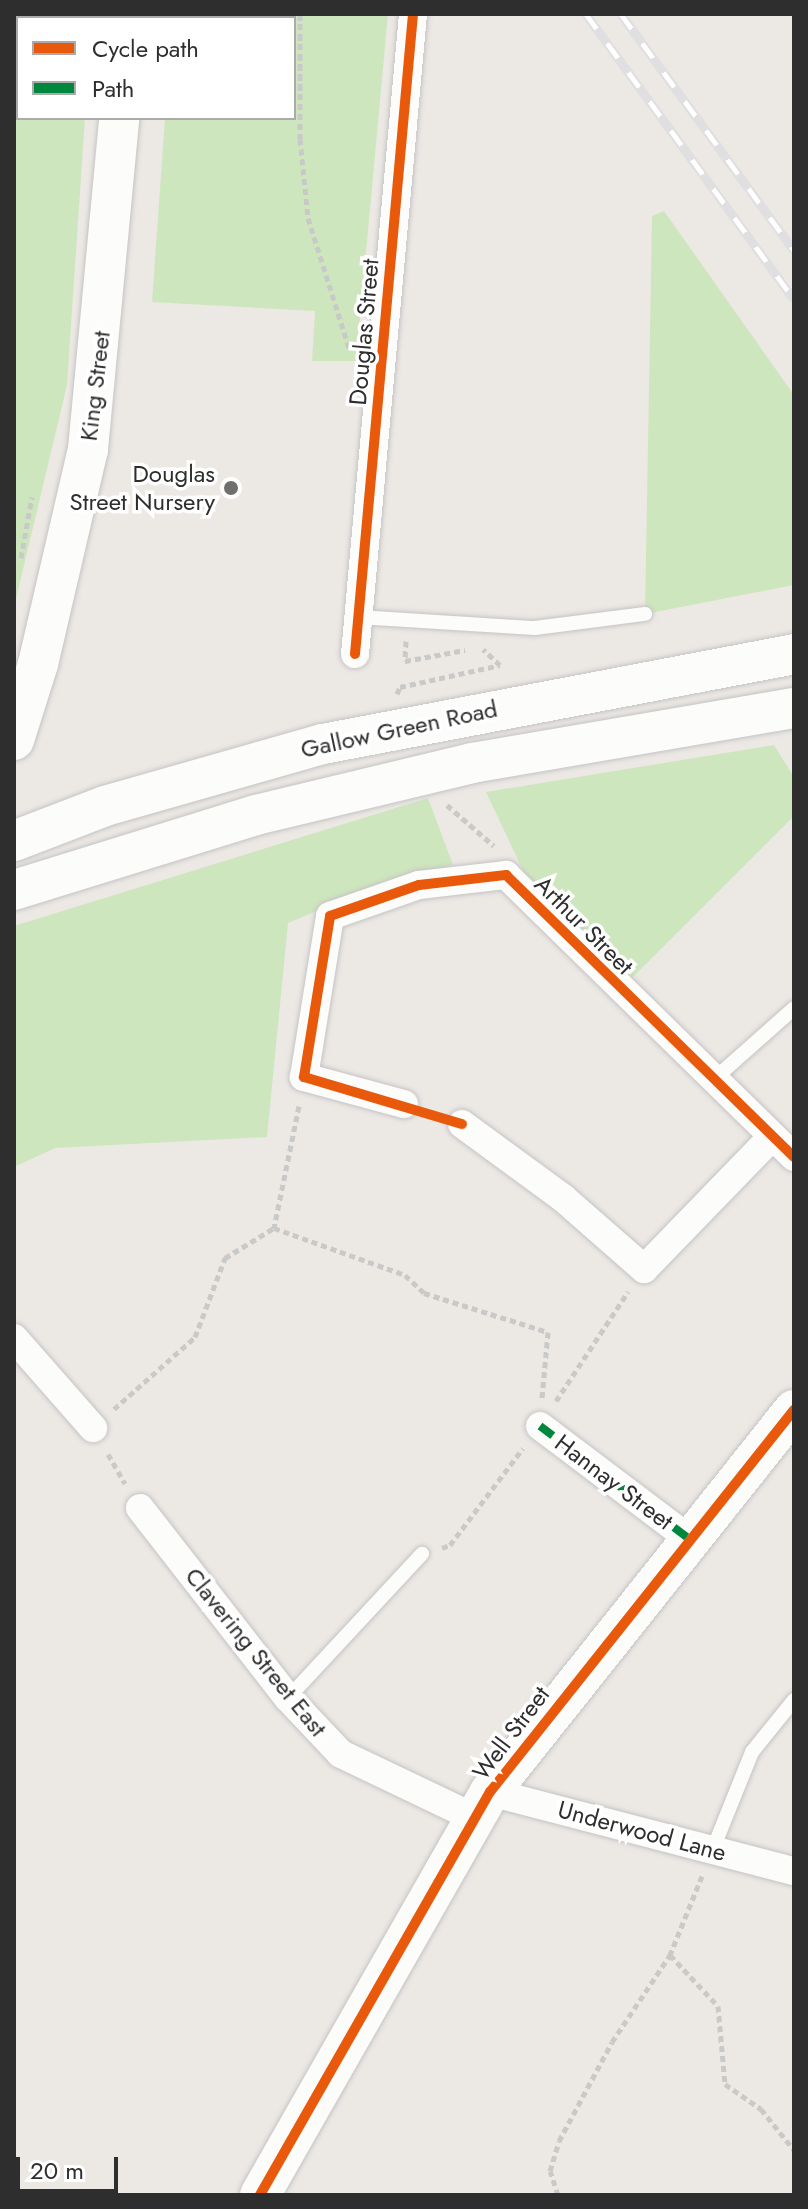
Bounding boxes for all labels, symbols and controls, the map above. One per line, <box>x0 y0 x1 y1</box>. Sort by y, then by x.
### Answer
legend <box>16 16 296 120</box>
text: Cycle path <box>92 31 199 66</box>
text: Path <box>92 71 134 106</box>
street label: Douglas Street <box>343 258 385 406</box>
street label: King Street <box>74 329 116 443</box>
place label: Douglas Street Nursery <box>70 460 215 516</box>
marker: Douglas Street Nursery <box>222 479 240 497</box>
street label: Gallow Green Road <box>298 694 500 764</box>
street label: Arthur Street <box>529 870 639 980</box>
street label: Hannay Street <box>549 1428 679 1536</box>
street label: Clavering Street East <box>179 1562 333 1742</box>
street label: Well Street <box>466 1681 556 1785</box>
street label: Underwood Lane <box>555 1795 729 1867</box>
scale bar <box>20 2141 122 2191</box>
text: 20 m <box>30 2153 84 2188</box>

